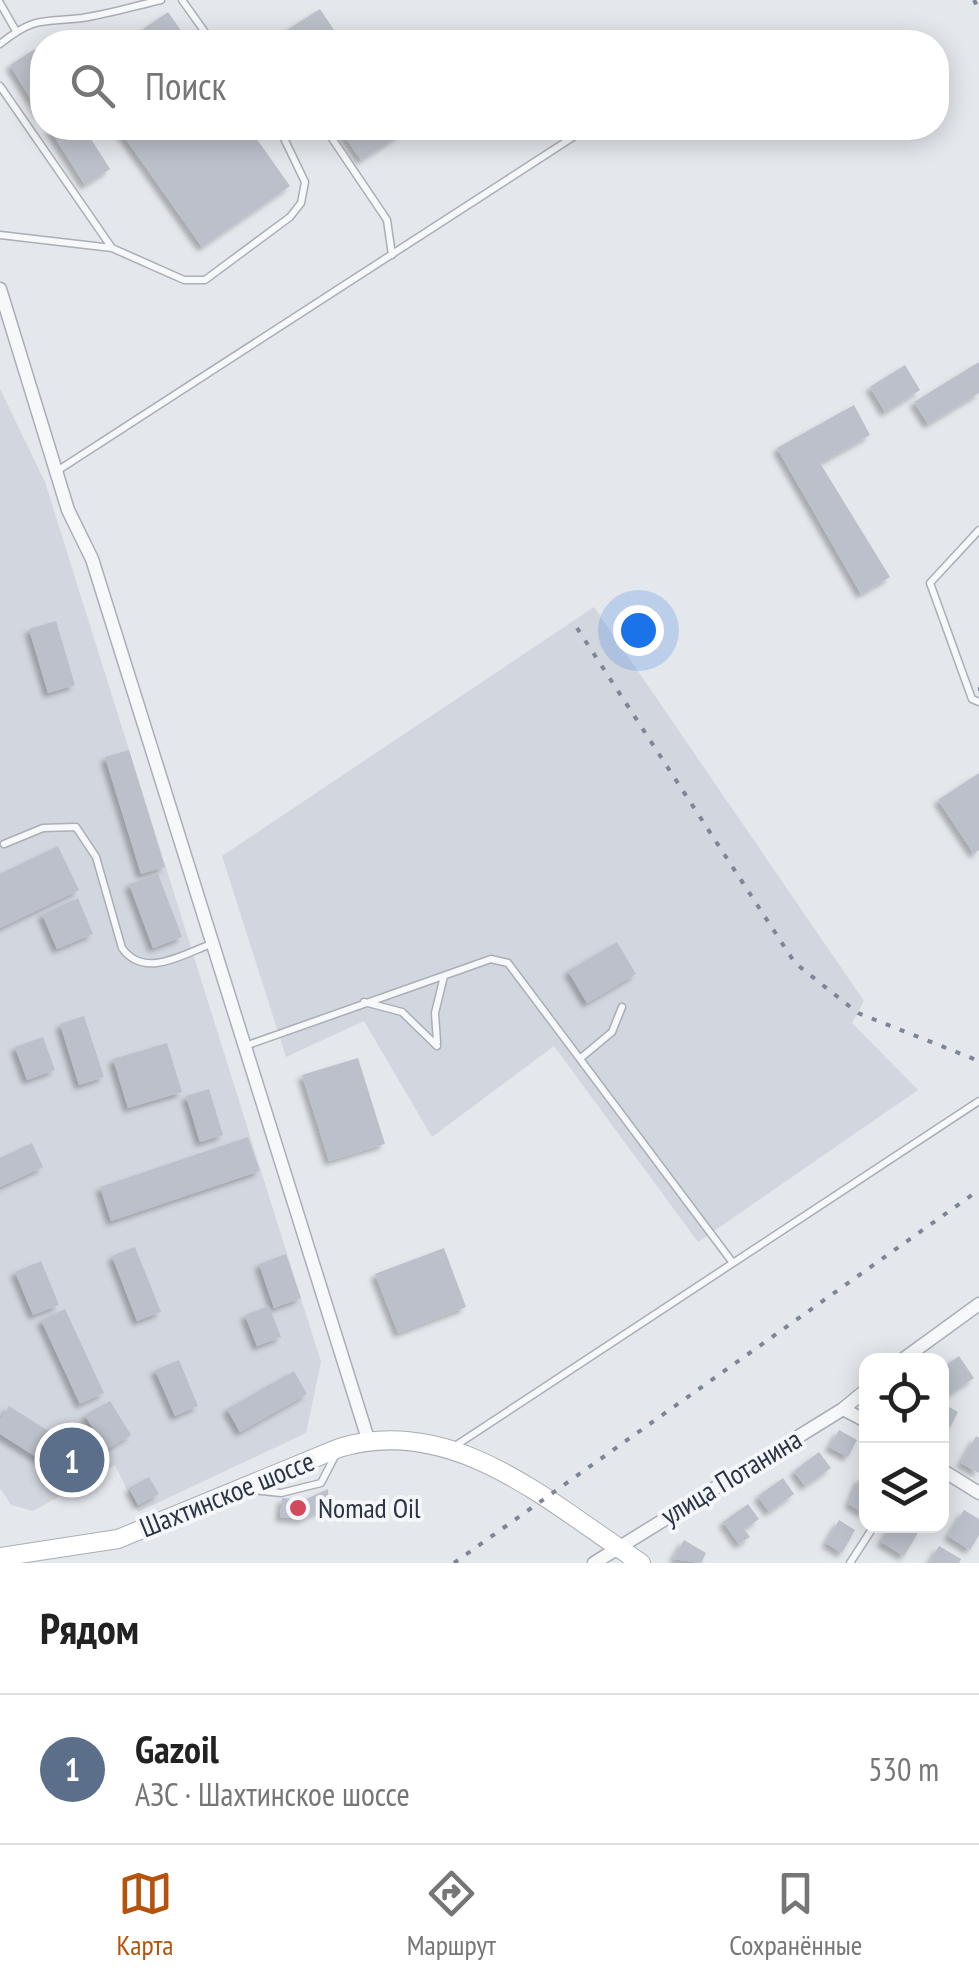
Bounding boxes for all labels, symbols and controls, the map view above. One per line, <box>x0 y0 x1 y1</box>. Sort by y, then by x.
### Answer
search box <box>30 30 949 140</box>
icon: search <box>65 58 120 113</box>
text: Поиск <box>145 61 226 110</box>
your location <box>613 605 664 656</box>
map controls <box>859 1353 949 1533</box>
button: locate <box>859 1353 949 1443</box>
street label: улица Потанина <box>654 1420 808 1533</box>
pin: 1 <box>40 1422 104 1498</box>
street label: Шахтинское шоссе <box>134 1442 320 1545</box>
button: layers <box>859 1443 949 1533</box>
place label: Nomad Oil <box>318 1489 421 1526</box>
marker: Nomad Oil <box>287 1497 309 1519</box>
text: Рядом <box>40 1601 139 1656</box>
text: Gazoil <box>135 1724 219 1773</box>
text: 1 <box>65 1748 80 1790</box>
text: 530 m <box>868 1748 939 1790</box>
text: АЗС · Шахтинское шоссе <box>135 1773 410 1815</box>
tab: Карта <box>117 1866 174 1963</box>
tab: Маршрут <box>407 1866 496 1963</box>
tab: Сохранённые <box>729 1866 862 1963</box>

